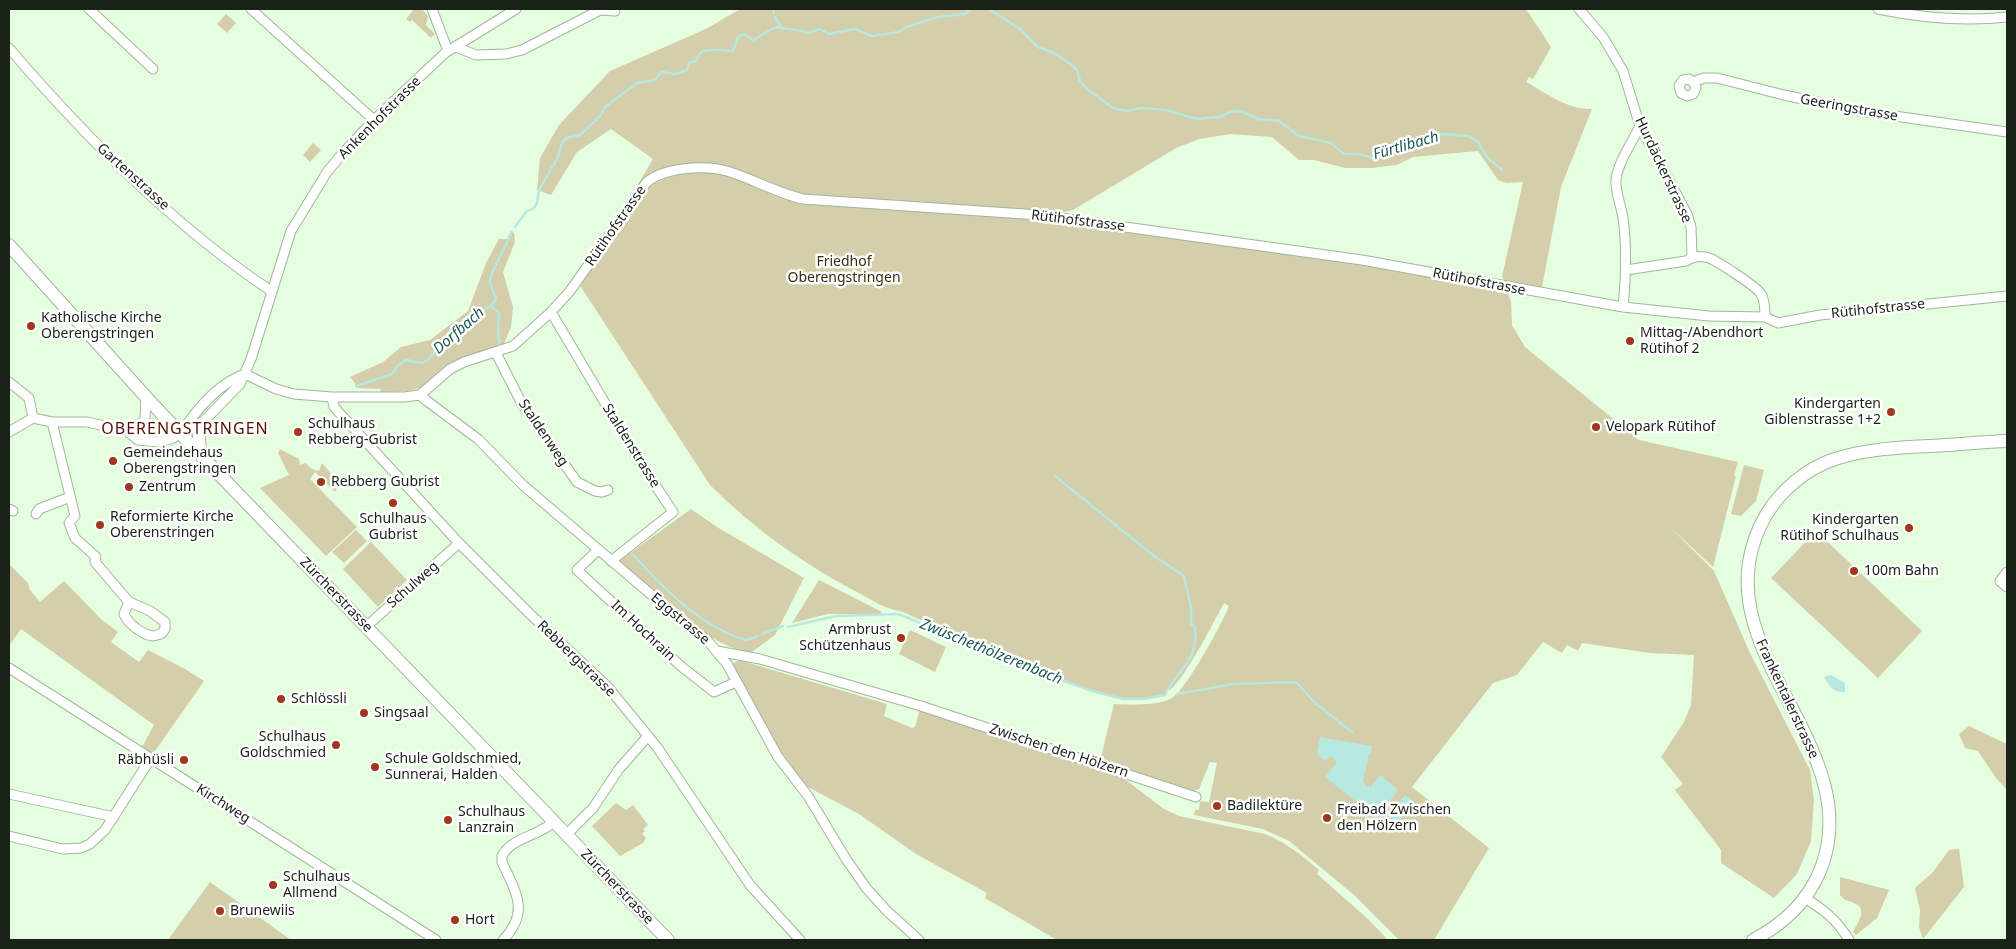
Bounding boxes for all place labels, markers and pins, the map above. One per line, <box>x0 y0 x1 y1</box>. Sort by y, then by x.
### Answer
place label: Katholische Kirche Oberengstringen <box>41 310 162 342</box>
marker: Katholische Kirche Oberengstringen <box>25 320 37 332</box>
place label: Mittag-/Abendhort Rütihof 2 <box>1640 325 1763 358</box>
marker: Mittag-/Abendhort Rütihof 2 <box>1624 335 1636 347</box>
place label: Kindergarten Giblenstrasse 1+2 <box>1764 396 1881 428</box>
marker: Kindergarten Giblenstrasse 1+2 <box>1885 406 1897 418</box>
place label: Schulhaus Rebberg-Gubrist <box>308 416 417 448</box>
place label: Velopark Rütihof <box>1606 419 1715 435</box>
marker: Velopark Rütihof <box>1590 421 1602 433</box>
marker: Schulhaus Rebberg-Gubrist <box>292 426 304 438</box>
place label: Gemeindehaus Oberengstringen <box>123 445 236 478</box>
marker: Gemeindehaus Oberengstringen <box>107 455 119 467</box>
place label: Rebberg Gubrist <box>331 474 439 490</box>
marker: Rebberg Gubrist <box>315 476 327 488</box>
place label: Zentrum <box>139 479 196 495</box>
marker: Zentrum <box>123 481 135 493</box>
marker: Schulhaus Gubrist <box>387 497 399 509</box>
place label: Reformierte Kirche Oberenstringen <box>110 509 234 542</box>
place label: Schulhaus Gubrist <box>359 511 427 544</box>
place label: Kindergarten Rütihof Schulhaus <box>1780 512 1899 544</box>
marker: Reformierte Kirche Oberenstringen <box>94 519 106 531</box>
marker: Kindergarten Rütihof Schulhaus <box>1903 522 1915 534</box>
place label: 100m Bahn <box>1864 563 1939 579</box>
marker: 100m Bahn <box>1848 565 1860 577</box>
place label: Armbrust Schützenhaus <box>799 622 891 654</box>
marker: Armbrust Schützenhaus <box>895 632 907 644</box>
place label: Schlössli <box>291 691 347 707</box>
marker: Schlössli <box>275 693 287 705</box>
place label: Singsaal <box>374 705 429 721</box>
marker: Singsaal <box>358 707 370 719</box>
place label: Schulhaus Goldschmied <box>240 729 326 762</box>
marker: Schulhaus Goldschmied <box>330 739 342 751</box>
place label: Schule Goldschmied, Sunnerai, Halden <box>385 751 522 784</box>
place label: Räbhüsli <box>118 752 174 768</box>
marker: Räbhüsli <box>178 754 190 766</box>
marker: Schule Goldschmied, Sunnerai, Halden <box>369 761 381 773</box>
place label: Badilektüre <box>1227 798 1302 814</box>
marker: Badilektüre <box>1211 800 1223 812</box>
place label: Freibad Zwischen den Hölzern <box>1337 802 1451 834</box>
place label: Schulhaus Lanzrain <box>458 804 525 836</box>
marker: Freibad Zwischen den Hölzern <box>1321 812 1333 824</box>
marker: Schulhaus Lanzrain <box>442 814 454 826</box>
place label: Schulhaus Allmend <box>283 869 350 902</box>
marker: Schulhaus Allmend <box>267 879 279 891</box>
place label: Brunewiis <box>230 903 295 919</box>
marker: Brunewiis <box>214 905 226 917</box>
place label: Hort <box>465 912 495 928</box>
marker: Hort <box>449 914 461 926</box>

